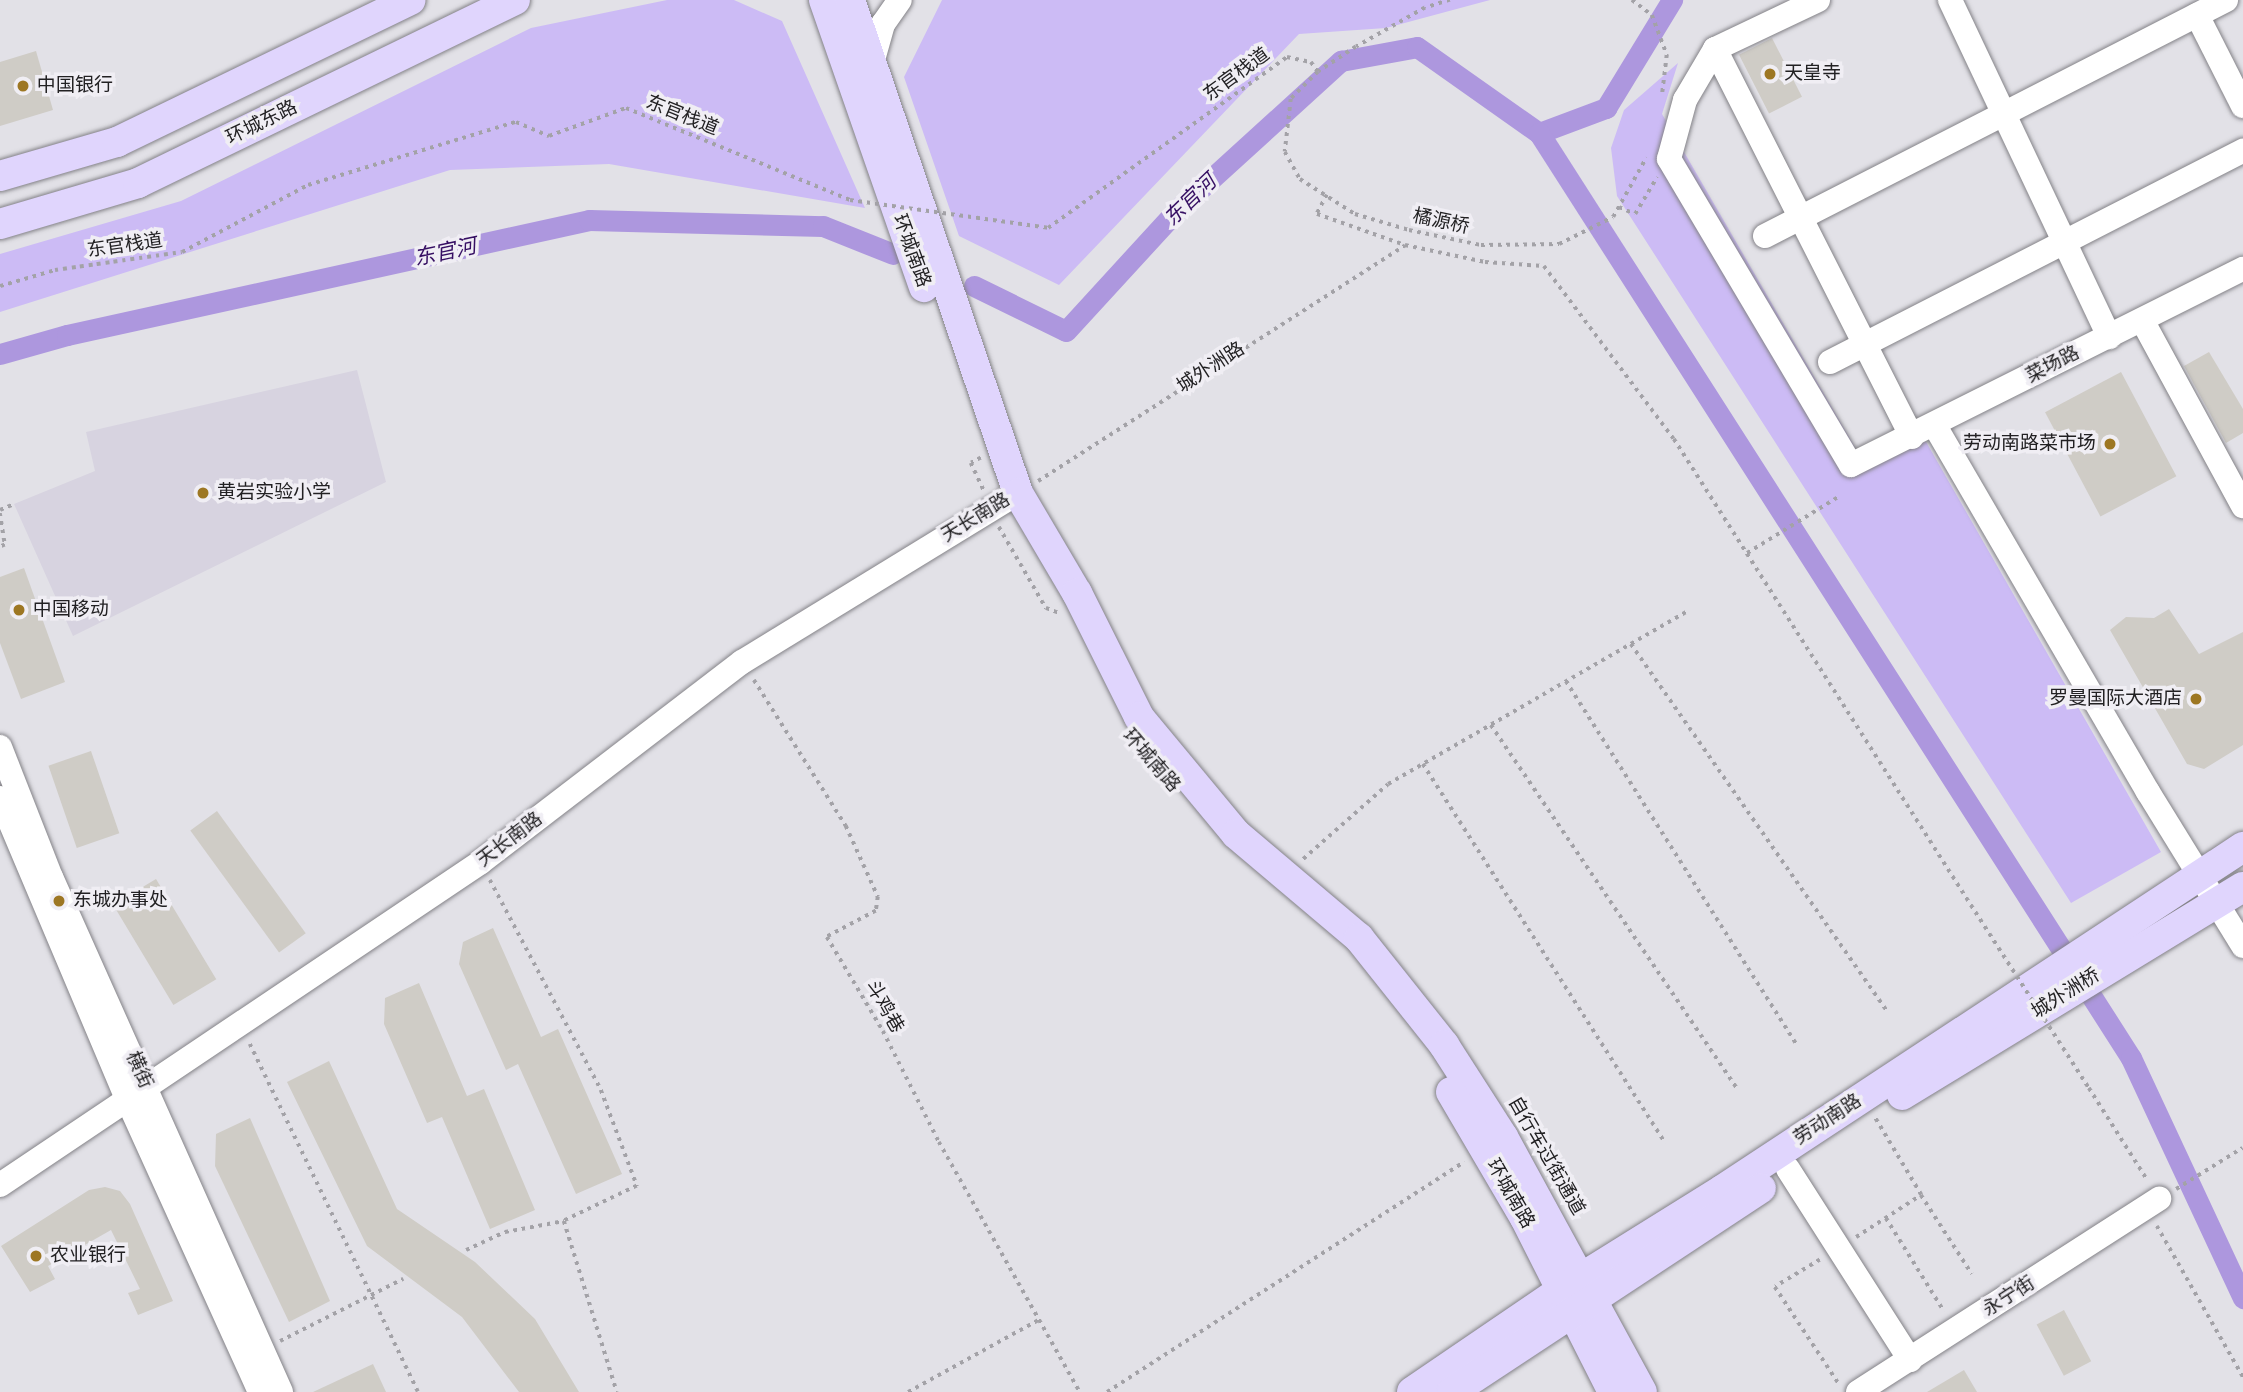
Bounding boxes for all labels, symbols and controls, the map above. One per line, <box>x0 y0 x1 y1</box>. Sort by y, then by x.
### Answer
street label: 东官栈道 <box>1200 43 1274 107</box>
place label: 天皇寺 <box>1784 63 1841 85</box>
marker: 天皇寺 <box>1762 66 1778 82</box>
place label: 中国银行 <box>37 75 113 97</box>
marker: 中国银行 <box>15 78 31 94</box>
street label: 东官栈道 <box>642 91 722 141</box>
street label: 环城东路 <box>223 96 301 150</box>
water label: 东官河 <box>1159 169 1221 231</box>
street label: 橘源桥 <box>1411 205 1471 239</box>
street label: 环城南路 <box>887 211 935 291</box>
street label: 东官栈道 <box>86 229 164 263</box>
water label: 东官河 <box>412 233 478 271</box>
street label: 城外洲路 <box>1173 338 1249 398</box>
street label: 菜场路 <box>2022 342 2084 388</box>
place label: 劳动南路菜市场 <box>1963 433 2096 455</box>
marker: 劳动南路菜市场 <box>2102 436 2118 452</box>
place label: 黄岩实验小学 <box>217 482 331 504</box>
marker: 黄岩实验小学 <box>195 485 211 501</box>
street label: 天长南路 <box>938 489 1014 547</box>
place label: 中国移动 <box>33 599 109 621</box>
marker: 中国移动 <box>11 602 27 618</box>
place label: 罗曼国际大酒店 <box>2049 688 2182 710</box>
marker: 罗曼国际大酒店 <box>2188 691 2204 707</box>
street label: 环城南路 <box>1117 725 1185 797</box>
street label: 天长南路 <box>473 808 547 872</box>
place label: 东城办事处 <box>73 890 168 912</box>
marker: 东城办事处 <box>51 893 67 909</box>
street label: 城外洲桥 <box>2028 964 2104 1024</box>
street label: 斗鸡巷 <box>860 977 908 1037</box>
street label: 横街 <box>121 1048 157 1092</box>
street label: 劳动南路 <box>1790 1090 1866 1150</box>
street label: 自行车过街通道 <box>1503 1093 1589 1219</box>
street label: 环城南路 <box>1481 1155 1539 1233</box>
place label: 农业银行 <box>50 1245 126 1267</box>
marker: 农业银行 <box>28 1248 44 1264</box>
street label: 永宁街 <box>1979 1272 2039 1322</box>

